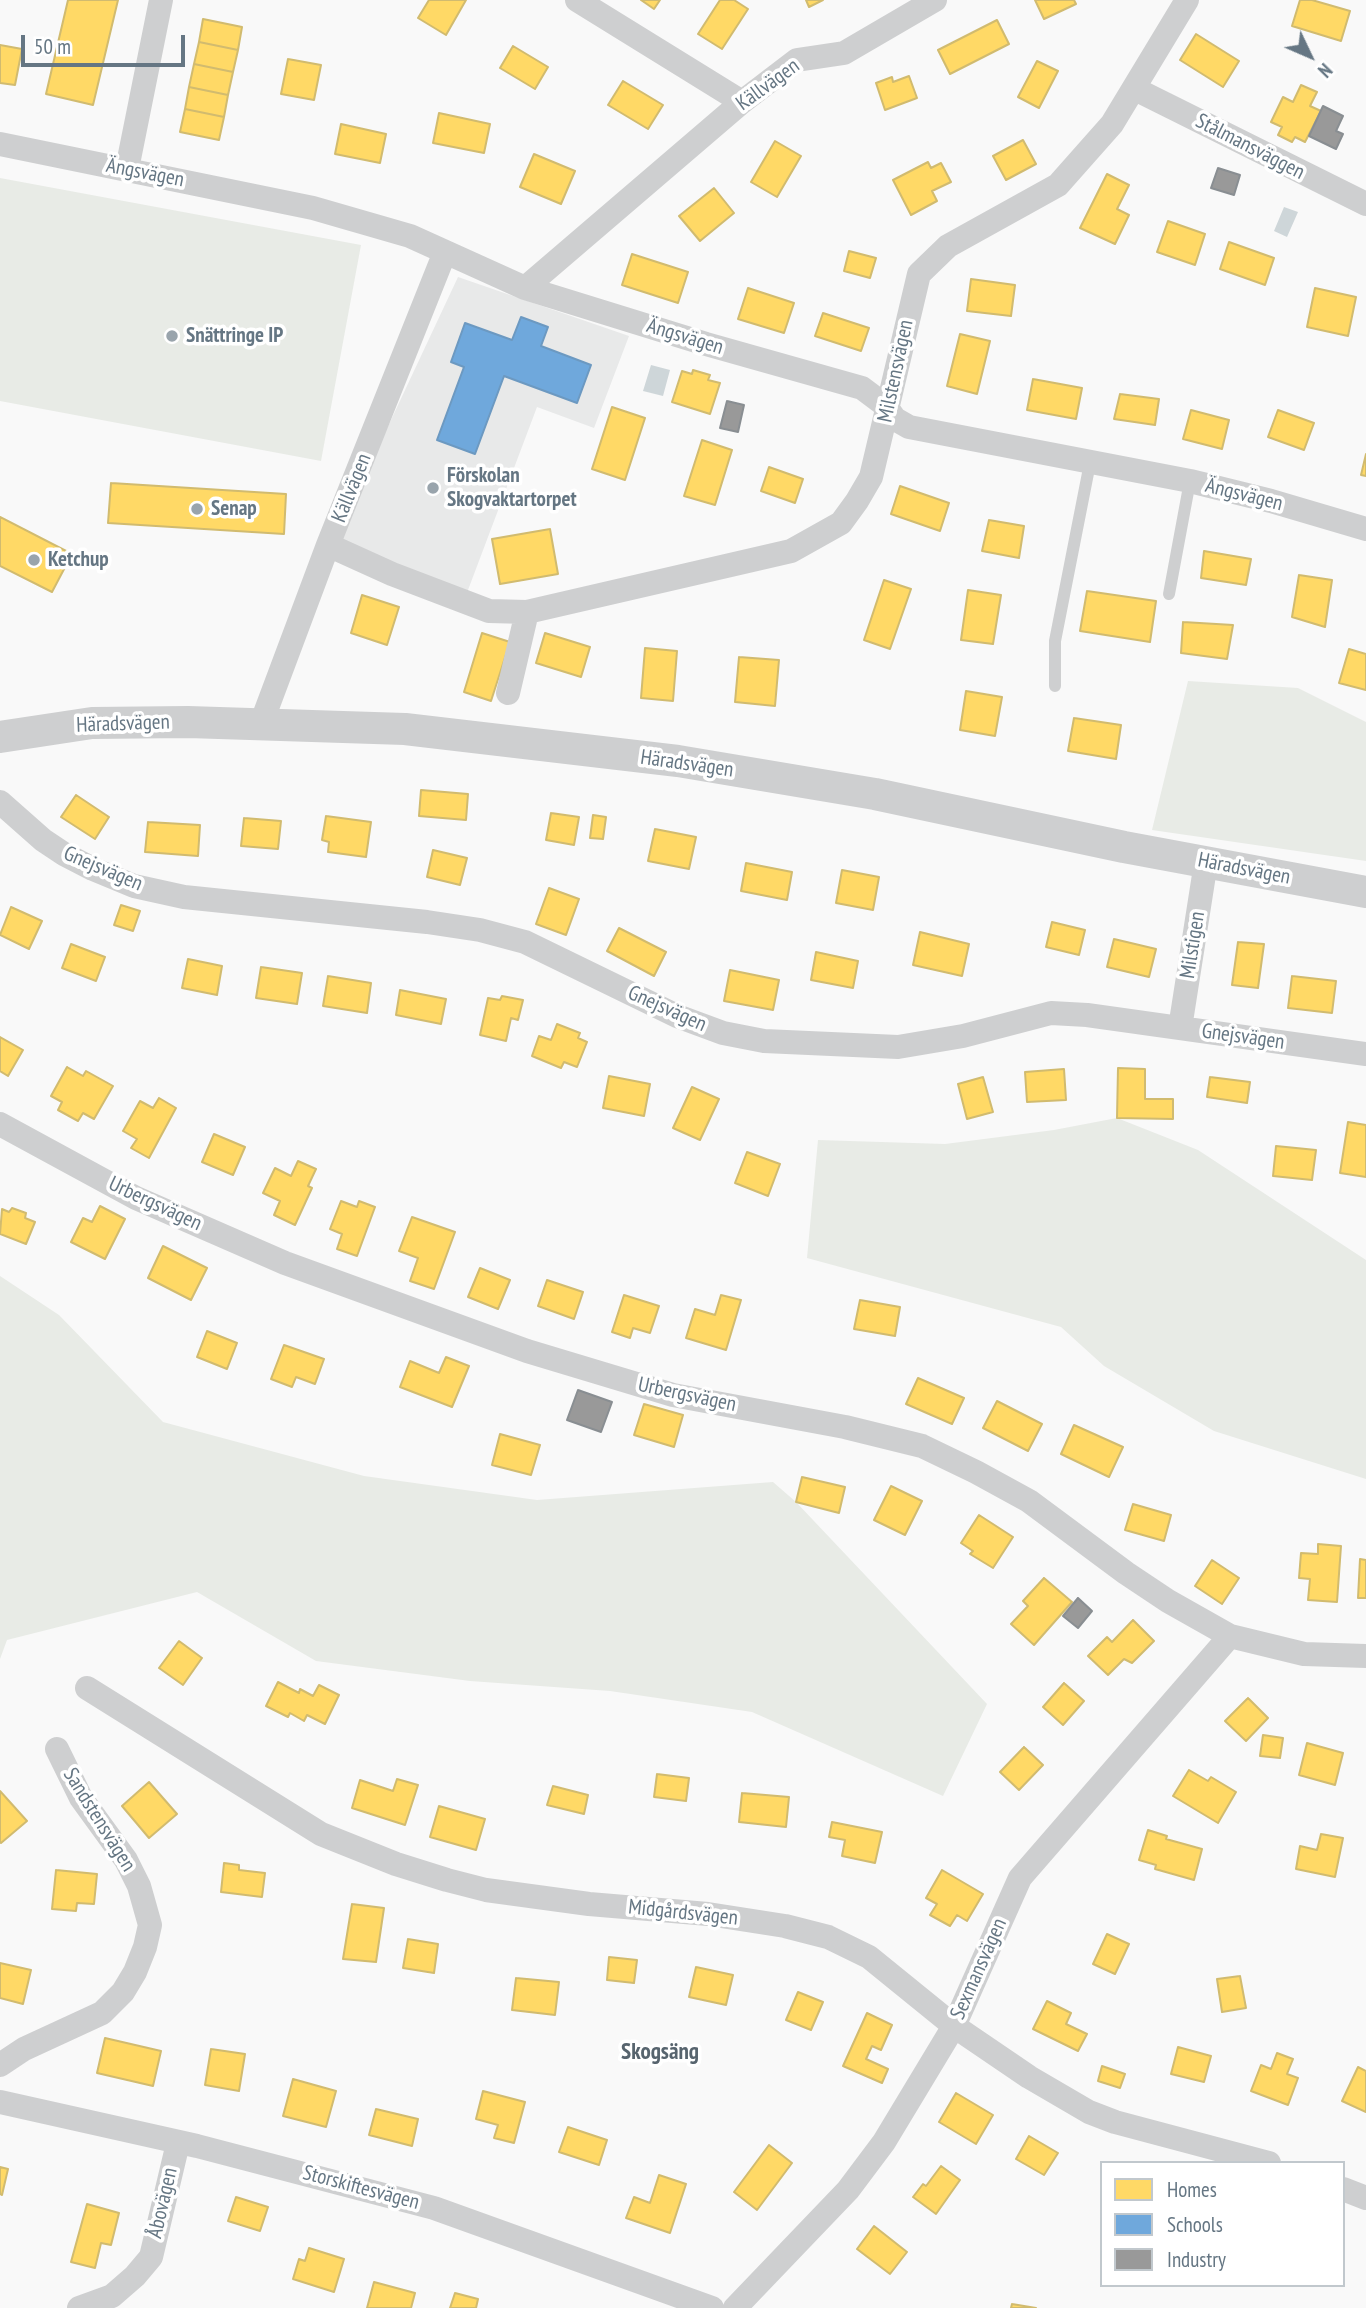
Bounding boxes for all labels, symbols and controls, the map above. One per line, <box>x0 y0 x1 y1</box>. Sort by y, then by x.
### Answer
scale bar <box>24 21 189 65</box>
north arrow <box>1275 21 1345 91</box>
text: 50 m <box>34 33 71 60</box>
street label: Källvägen <box>731 54 805 116</box>
text: N <box>1313 59 1337 83</box>
street label: Stålmansväggen <box>1191 109 1309 185</box>
street label: Ängsvägen <box>104 153 186 193</box>
street label: Ängsvägen <box>644 313 726 361</box>
street label: Milstensvägen <box>873 318 919 424</box>
place label: Snättringe IP <box>186 323 283 349</box>
marker: Snättringe IP <box>164 328 180 344</box>
street label: Källvägen <box>327 450 377 526</box>
place label: Förskolan Skogvaktartorpet <box>447 463 577 513</box>
street label: Ängsvägen <box>1203 473 1285 517</box>
marker: Förskolan Skogvaktartorpet <box>425 480 441 496</box>
place label: Senap <box>211 496 257 522</box>
marker: Senap <box>189 501 205 517</box>
place label: Ketchup <box>48 547 109 573</box>
marker: Ketchup <box>26 552 42 568</box>
street label: Häradsvägen <box>76 710 170 738</box>
street label: Häradsvägen <box>639 745 735 783</box>
street label: Gnejsvägen <box>60 841 146 897</box>
street label: Häradsvägen <box>1196 848 1292 890</box>
street label: Milstigen <box>1175 910 1211 980</box>
street label: Gnejsvägen <box>624 981 710 1037</box>
street label: Gnejsvägen <box>1200 1019 1286 1055</box>
street label: Urbergsvägen <box>104 1171 206 1237</box>
street label: Urbergsvägen <box>636 1372 738 1418</box>
street label: Sandstensvägen <box>57 1764 141 1876</box>
street label: Midgårdsvägen <box>627 1895 739 1931</box>
street label: Sexmansvägen <box>946 1915 1012 2023</box>
district label: Skogsäng <box>621 2038 699 2066</box>
street label: Storskiftesvägen <box>300 2160 422 2216</box>
legend <box>1100 2161 1345 2287</box>
street label: Åbovägen <box>143 2165 183 2241</box>
text: Homes <box>1167 2176 1217 2203</box>
text: Schools <box>1167 2211 1223 2238</box>
text: Industry <box>1167 2246 1226 2273</box>

